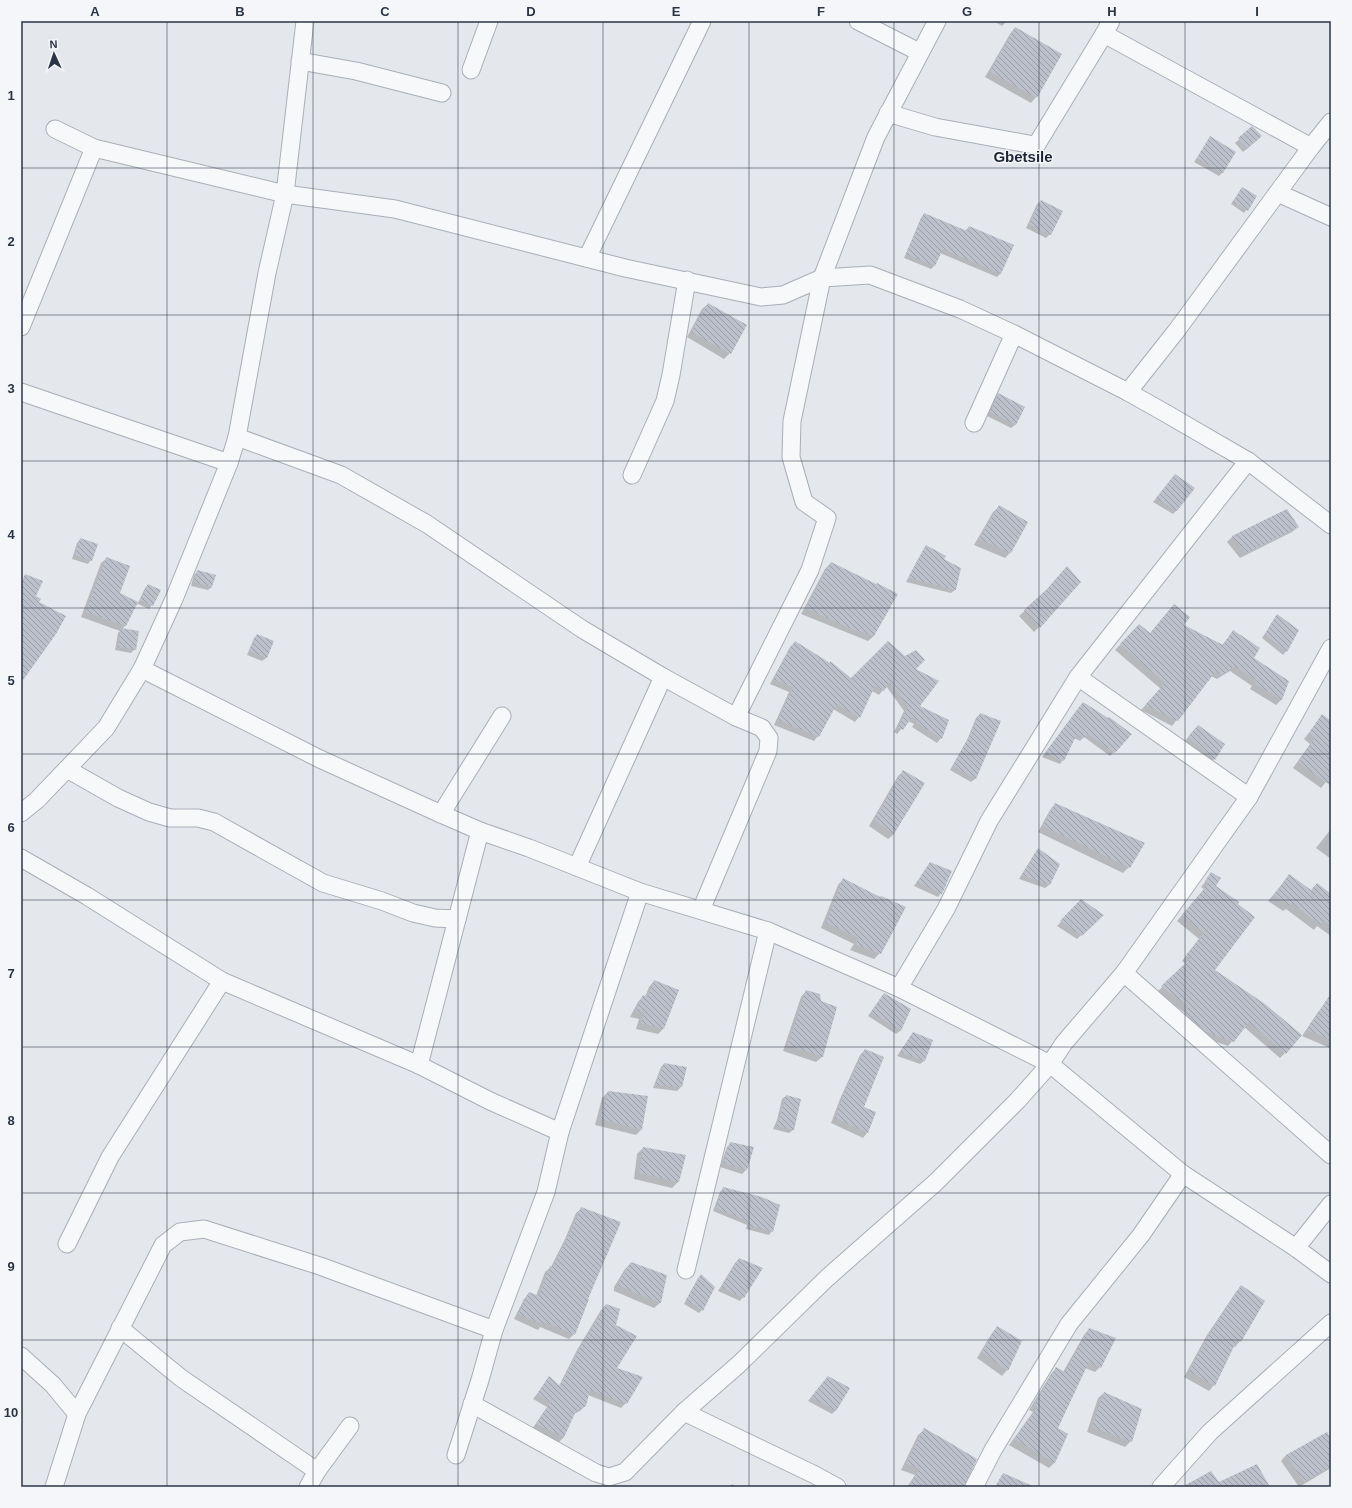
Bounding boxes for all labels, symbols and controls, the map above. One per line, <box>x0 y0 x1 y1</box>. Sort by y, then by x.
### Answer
text: A <box>90 4 100 19</box>
text: B <box>235 4 245 19</box>
text: C <box>380 4 390 19</box>
text: D <box>526 4 536 19</box>
text: E <box>672 4 681 19</box>
text: F <box>817 4 825 19</box>
text: G <box>962 4 972 19</box>
text: H <box>1107 4 1117 19</box>
text: I <box>1255 4 1259 19</box>
north arrow <box>34 34 74 74</box>
text: N <box>49 38 58 50</box>
text: 1 <box>7 88 15 103</box>
district label: Gbetsile <box>993 148 1053 165</box>
text: 2 <box>7 234 15 249</box>
text: 3 <box>7 381 15 396</box>
text: 4 <box>7 527 15 542</box>
text: 5 <box>7 673 15 688</box>
text: 6 <box>7 820 15 835</box>
text: 7 <box>7 966 15 981</box>
text: 8 <box>7 1113 15 1128</box>
text: 9 <box>7 1259 15 1274</box>
text: 10 <box>4 1405 18 1420</box>

